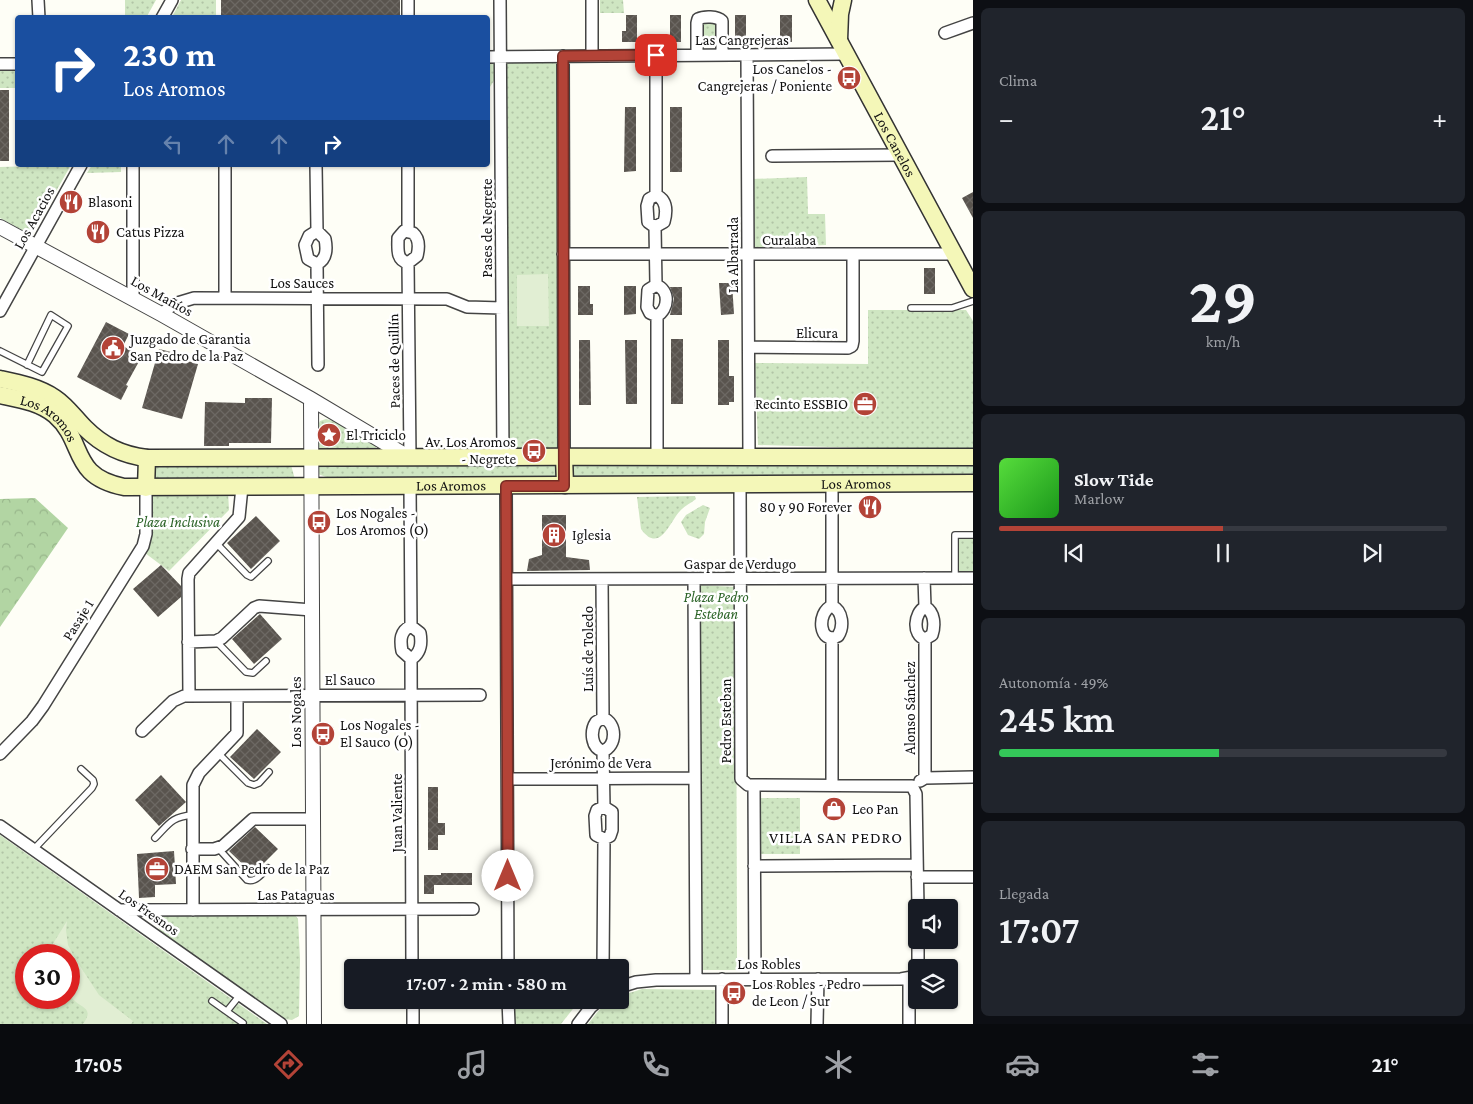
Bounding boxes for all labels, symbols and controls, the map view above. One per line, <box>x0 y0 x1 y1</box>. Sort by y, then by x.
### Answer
street label: Las Cangrejeras <box>695 32 789 49</box>
pin <box>635 34 677 76</box>
icon: right <box>40 35 105 100</box>
text: 230 m <box>123 35 216 74</box>
icon: arrive <box>642 41 670 69</box>
place label: Los Canelos - Cangrejeras / Poniente <box>697 61 832 95</box>
bus stop icon: Los Canelos - Cangrejeras / Poniente <box>836 65 862 91</box>
text: Clima <box>999 72 1037 89</box>
text: Los Aromos <box>123 76 226 101</box>
text: 21° <box>1200 96 1246 138</box>
text: − <box>999 103 1014 134</box>
text: + <box>1432 103 1447 134</box>
street label: Los Canelos <box>871 109 919 180</box>
icon: left <box>159 130 187 158</box>
icon: ahead <box>212 130 240 158</box>
icon: ahead <box>265 130 293 158</box>
icon: right <box>318 130 346 158</box>
street label: Pases de Negrete <box>479 178 496 278</box>
street label: Los Acacios <box>10 184 58 252</box>
restaurant icon: Blasoni <box>58 189 84 215</box>
place label: Blasoni <box>88 194 132 210</box>
street label: La Albarrada <box>725 217 741 293</box>
restaurant icon: Catus Pizza <box>85 219 111 245</box>
place label: Catus Pizza <box>116 224 185 240</box>
street label: Curalaba <box>762 232 816 248</box>
text: 29 <box>1189 264 1257 336</box>
street label: Los Mañíos <box>128 272 196 320</box>
street label: Los Sauces <box>270 275 334 291</box>
street label: Paces de Quillín <box>385 313 403 409</box>
street label: Elicura <box>796 325 838 341</box>
place label: Juzgado de Garantia San Pedro de la Paz <box>128 331 251 364</box>
text: km/h <box>1206 333 1240 350</box>
public building icon: Juzgado de Garantia San Pedro de la Paz <box>100 335 126 361</box>
office icon: Recinto ESSBIO <box>852 391 878 417</box>
street label: Los Aromos <box>19 392 81 444</box>
place label: Recinto ESSBIO <box>755 396 848 412</box>
place icon: El Triciclo <box>316 422 342 448</box>
place label: El Triciclo <box>346 427 406 443</box>
place label: Av. Los Aromos - Negrete <box>425 434 516 468</box>
bus stop icon: Av. Los Aromos - Negrete <box>521 438 547 464</box>
text: Slow Tide <box>1074 469 1154 490</box>
street label: Los Aromos <box>821 475 891 492</box>
street label: Los Aromos <box>416 477 486 494</box>
text: Marlow <box>1074 490 1124 507</box>
restaurant icon: 80 y 90 Forever <box>857 494 883 520</box>
place label: 80 y 90 Forever <box>759 499 853 516</box>
place label: Los Nogales - Los Aromos (O) <box>336 505 429 539</box>
bus stop icon: Los Nogales - Los Aromos (O) <box>306 509 332 535</box>
park label: Plaza Inclusiva <box>136 514 220 530</box>
building icon: Iglesia <box>541 522 567 548</box>
place label: Iglesia <box>572 527 611 544</box>
icon: previous <box>1060 539 1088 567</box>
icon: pause <box>1209 539 1237 567</box>
icon: next <box>1358 539 1386 567</box>
street label: Gaspar de Verdugo <box>684 556 796 573</box>
park label: Plaza Pedro Esteban <box>683 589 749 622</box>
street label: Pasaje 1 <box>59 597 98 644</box>
street label: Luís de Toledo <box>580 606 596 692</box>
street label: Alonso Sánchez <box>902 661 918 755</box>
street label: El Sauco <box>325 672 375 688</box>
text: Autonomía · 49% <box>999 674 1108 691</box>
street label: Los Nogales <box>288 676 305 748</box>
street label: Pedro Esteban <box>718 678 734 764</box>
text: 245 km <box>999 698 1115 740</box>
place label: Los Nogales - El Sauco (O) <box>340 717 420 751</box>
bus stop icon: Los Nogales - El Sauco (O) <box>310 721 336 747</box>
street label: Jerónimo de Vera <box>548 755 652 772</box>
street label: Juan Valiente <box>389 773 406 855</box>
shop icon: Leo Pan <box>821 796 847 822</box>
place label: Leo Pan <box>852 801 899 817</box>
district label: VILLA SAN PEDRO <box>769 829 903 846</box>
position arrow <box>481 849 533 901</box>
office icon: DAEM San Pedro de la Paz <box>144 856 170 882</box>
place label: DAEM San Pedro de la Paz <box>174 861 329 877</box>
street label: Los Fresnos <box>116 885 182 939</box>
text: Llegada <box>999 885 1049 902</box>
street label: Las Pataguas <box>257 887 335 904</box>
map controls <box>908 899 958 1009</box>
button: sound <box>908 899 958 949</box>
text: 17:07 <box>999 909 1079 951</box>
speed limit sign: 30 <box>15 944 80 1009</box>
street label: Los Robles <box>737 956 801 972</box>
button: layers <box>908 959 958 1009</box>
text: 17:07 · 2 min · 580 m <box>406 973 567 994</box>
place label: Los Robles - Pedro de Leon / Sur <box>752 976 861 1009</box>
bus stop icon: Los Robles - Pedro de Leon / Sur <box>721 980 747 1006</box>
icon: directions <box>271 1047 306 1082</box>
icon: music <box>455 1047 490 1082</box>
icon: phone <box>638 1047 673 1082</box>
icon: climate <box>821 1047 856 1082</box>
icon: car <box>1005 1047 1040 1082</box>
icon: filters <box>1188 1047 1223 1082</box>
text: 17:05 <box>74 1052 123 1077</box>
text: 21° <box>1371 1052 1399 1077</box>

